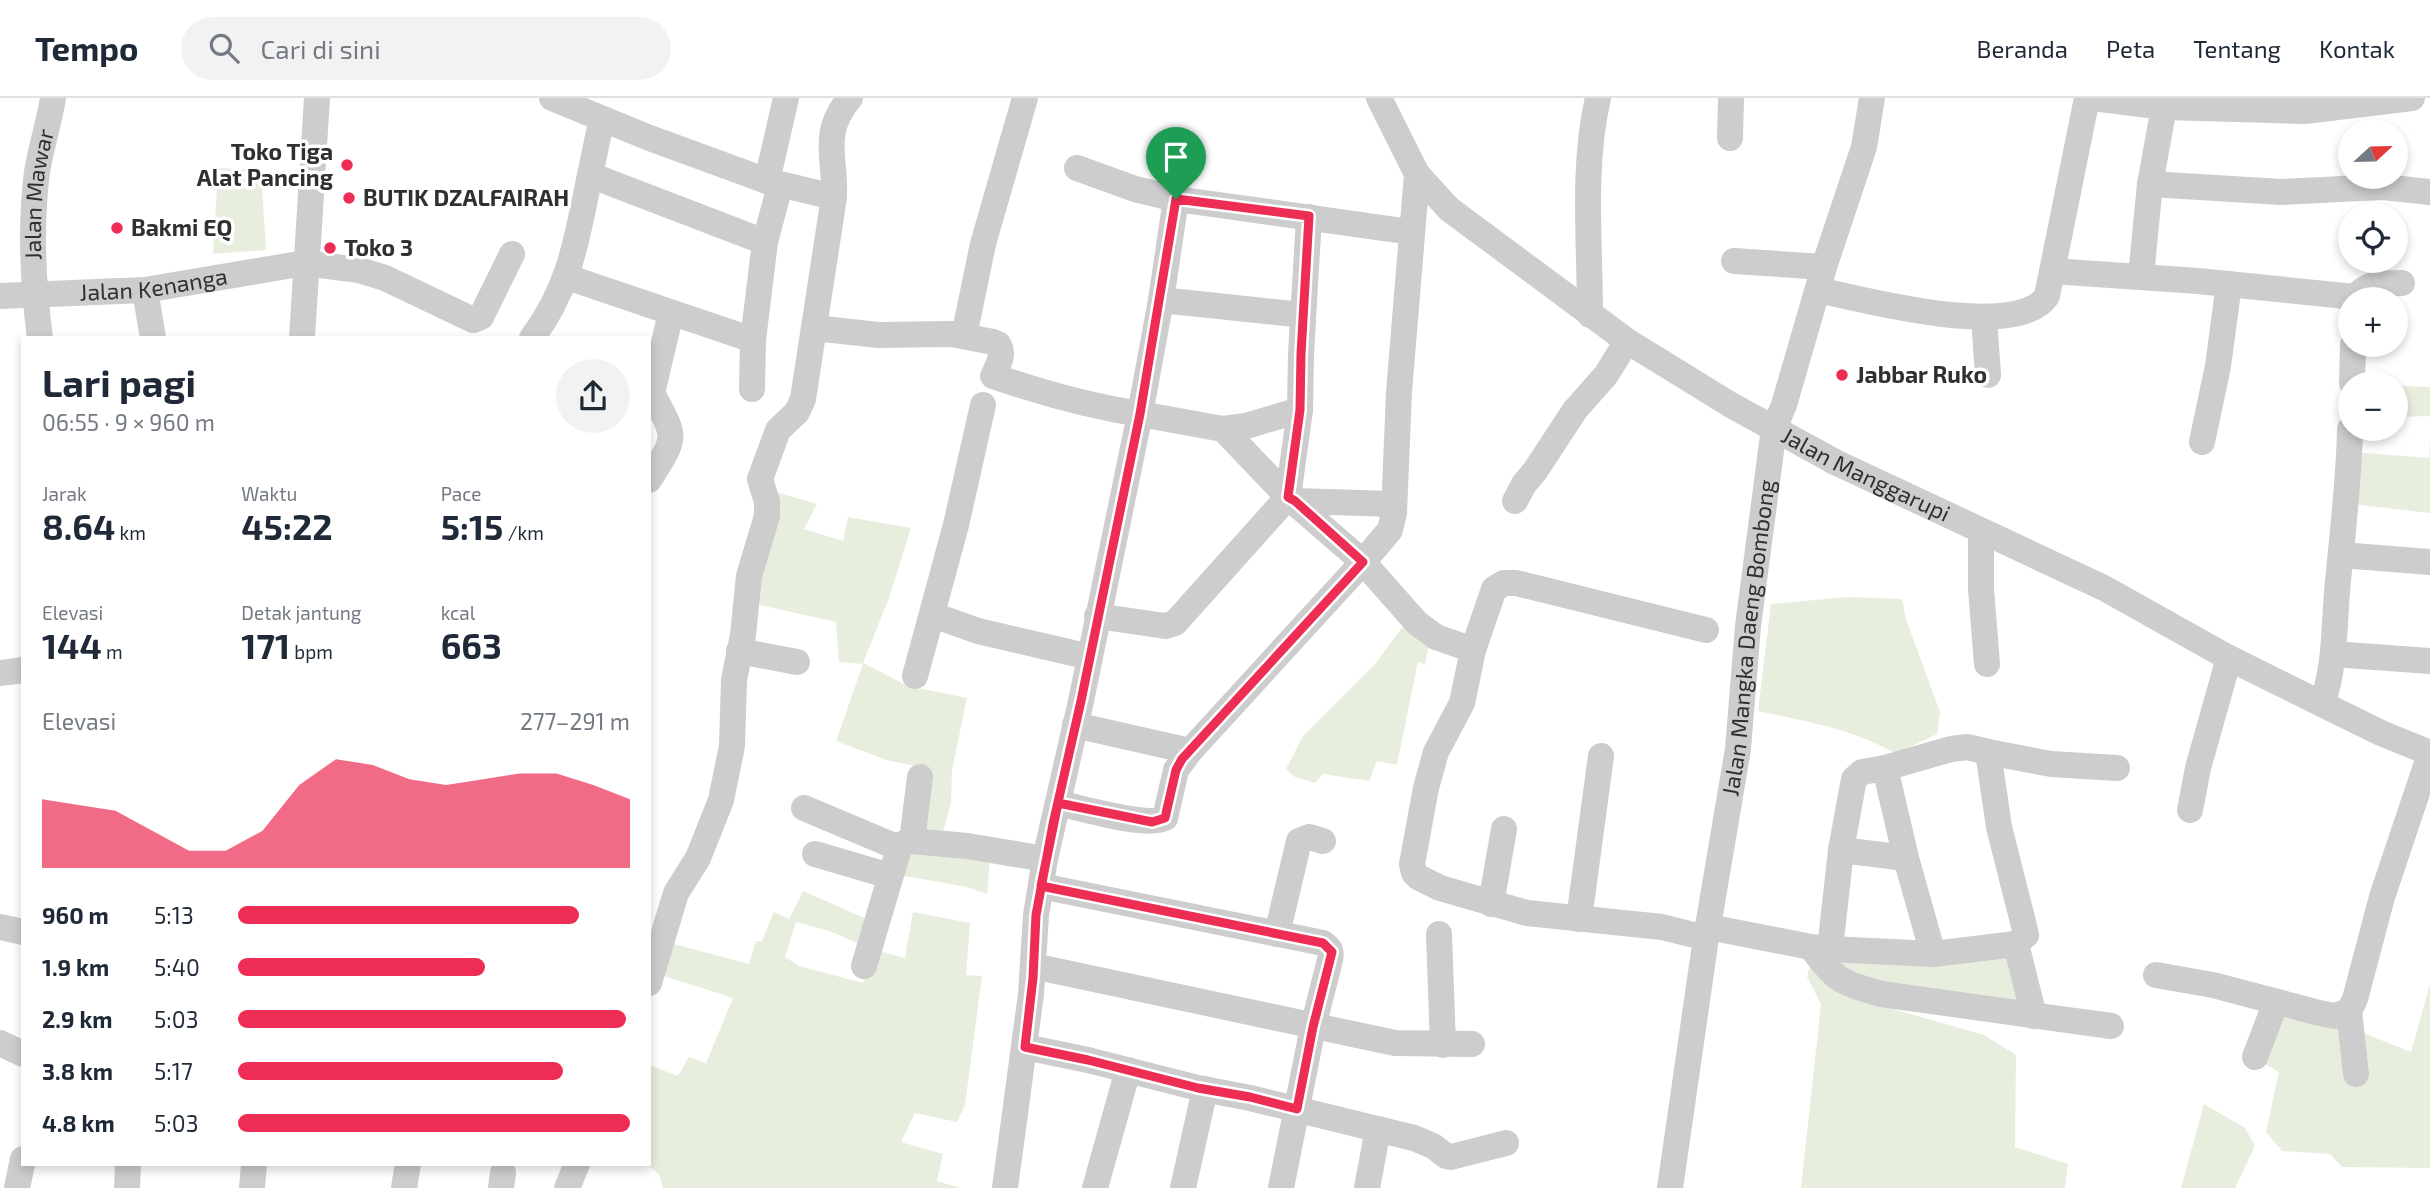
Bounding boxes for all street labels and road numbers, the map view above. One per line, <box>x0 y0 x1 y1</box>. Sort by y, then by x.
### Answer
street label: Jalan Mawar <box>18 126 59 261</box>
street label: Jalan Kenanga <box>79 261 229 306</box>
street label: Jalan Manggarupi <box>1777 421 1955 527</box>
street label: Jalan Mangka Daeng Bombong <box>1715 478 1780 798</box>

